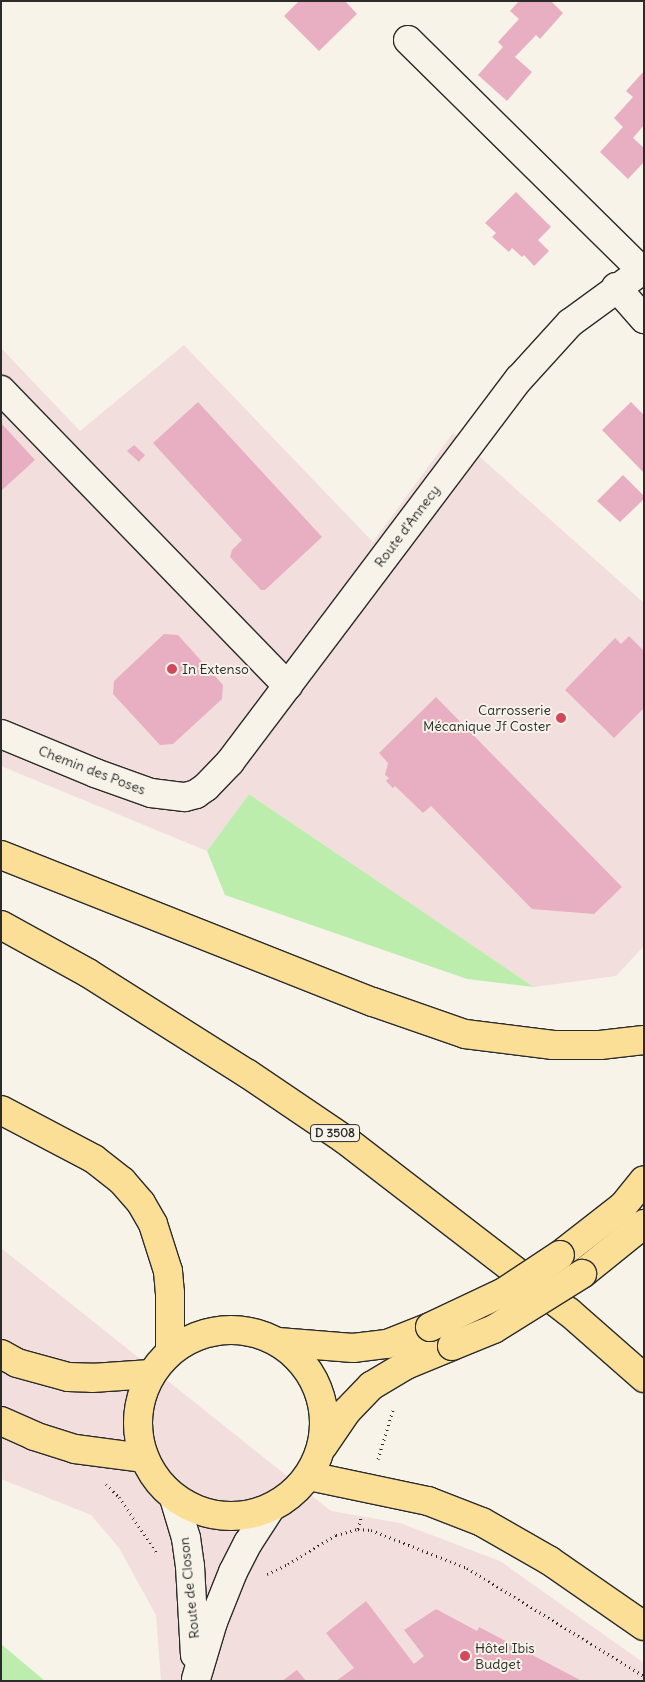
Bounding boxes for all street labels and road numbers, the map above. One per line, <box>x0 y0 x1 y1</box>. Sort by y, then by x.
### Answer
street label: Route d'Annecy <box>371 482 443 570</box>
street label: Chemin des Poses <box>36 742 148 798</box>
road number: D 3508 <box>310 1124 360 1142</box>
street label: Route de Closon <box>175 1536 203 1640</box>

